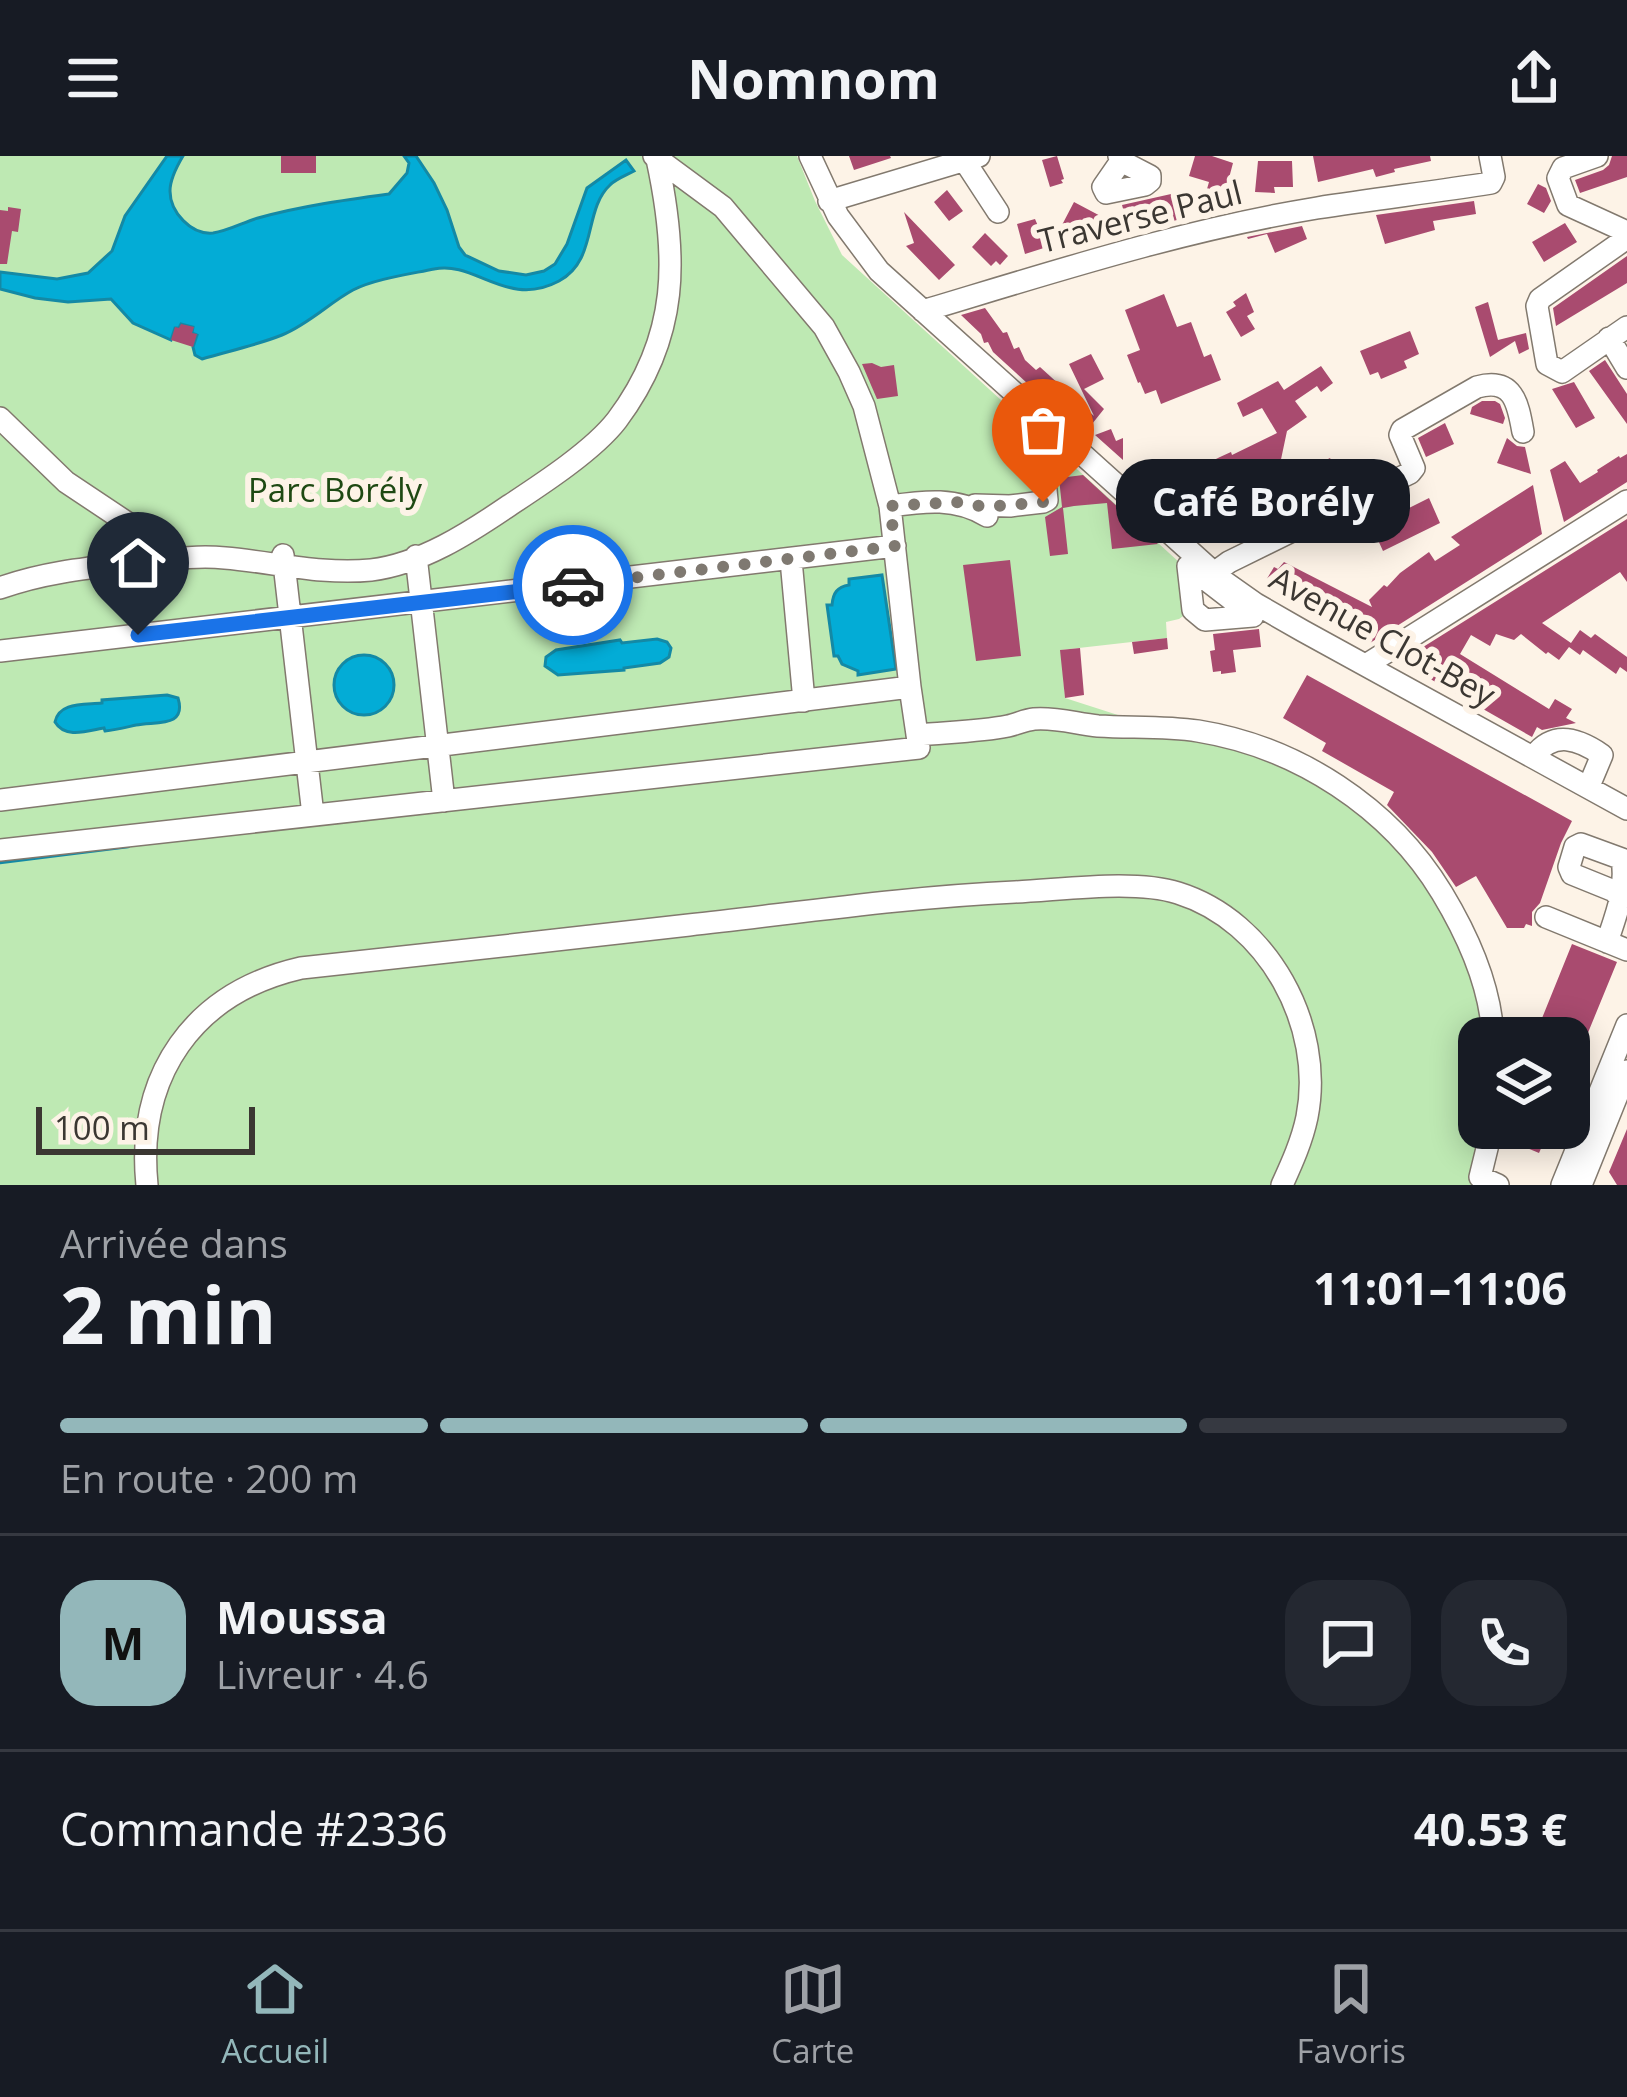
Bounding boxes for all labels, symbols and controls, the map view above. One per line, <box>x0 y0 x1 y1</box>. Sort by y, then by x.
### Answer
text: Nomnom <box>687 41 940 115</box>
icon: menu <box>60 45 126 111</box>
icon: share <box>1501 45 1567 111</box>
street label: Traverse Paul <box>1034 169 1246 263</box>
pin <box>992 379 1094 502</box>
icon: bag <box>1010 397 1076 463</box>
callout: Café Borély <box>1115 460 1409 544</box>
park label: Parc Borély <box>248 467 423 512</box>
text: Café Borély <box>1152 474 1374 527</box>
pin <box>87 512 189 635</box>
courier <box>513 525 633 645</box>
icon: home <box>105 530 171 596</box>
icon: car <box>540 552 606 618</box>
street label: Avenue Clot-Bey <box>1262 555 1504 717</box>
map controls <box>1458 1017 1590 1149</box>
button: layers <box>1458 1017 1590 1149</box>
scale bar <box>36 1101 255 1154</box>
text: 100 m <box>54 1105 150 1150</box>
text: Arrivée dans <box>60 1216 288 1269</box>
text: 11:01–11:06 <box>1313 1257 1567 1318</box>
text: 2 min <box>60 1261 277 1367</box>
text: En route · 200 m <box>60 1451 358 1504</box>
button: chat <box>1285 1580 1411 1706</box>
button: phone <box>1441 1580 1567 1706</box>
text: Moussa <box>216 1586 388 1647</box>
text: M <box>102 1612 144 1673</box>
text: Livreur · 4.6 <box>216 1647 429 1700</box>
text: Commande #2336 <box>60 1798 448 1859</box>
text: 40.53 € <box>1414 1798 1567 1859</box>
tab: Accueil <box>221 1956 329 2073</box>
tab: Carte <box>771 1956 854 2073</box>
tab: Favoris <box>1297 1956 1406 2073</box>

